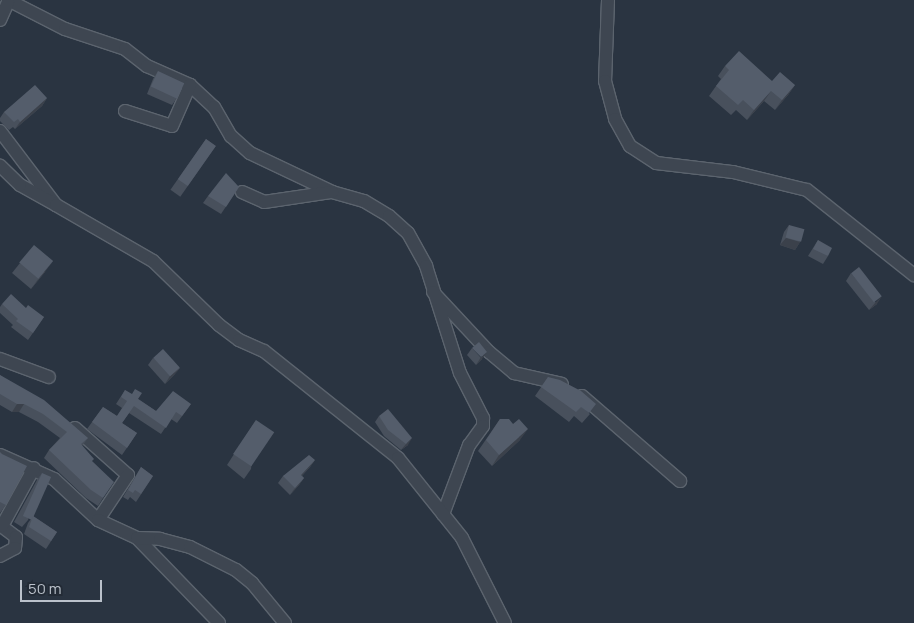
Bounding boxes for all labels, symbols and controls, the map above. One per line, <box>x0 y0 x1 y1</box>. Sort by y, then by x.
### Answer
scale bar <box>22 570 105 602</box>
text: 50 m <box>28 578 62 599</box>

